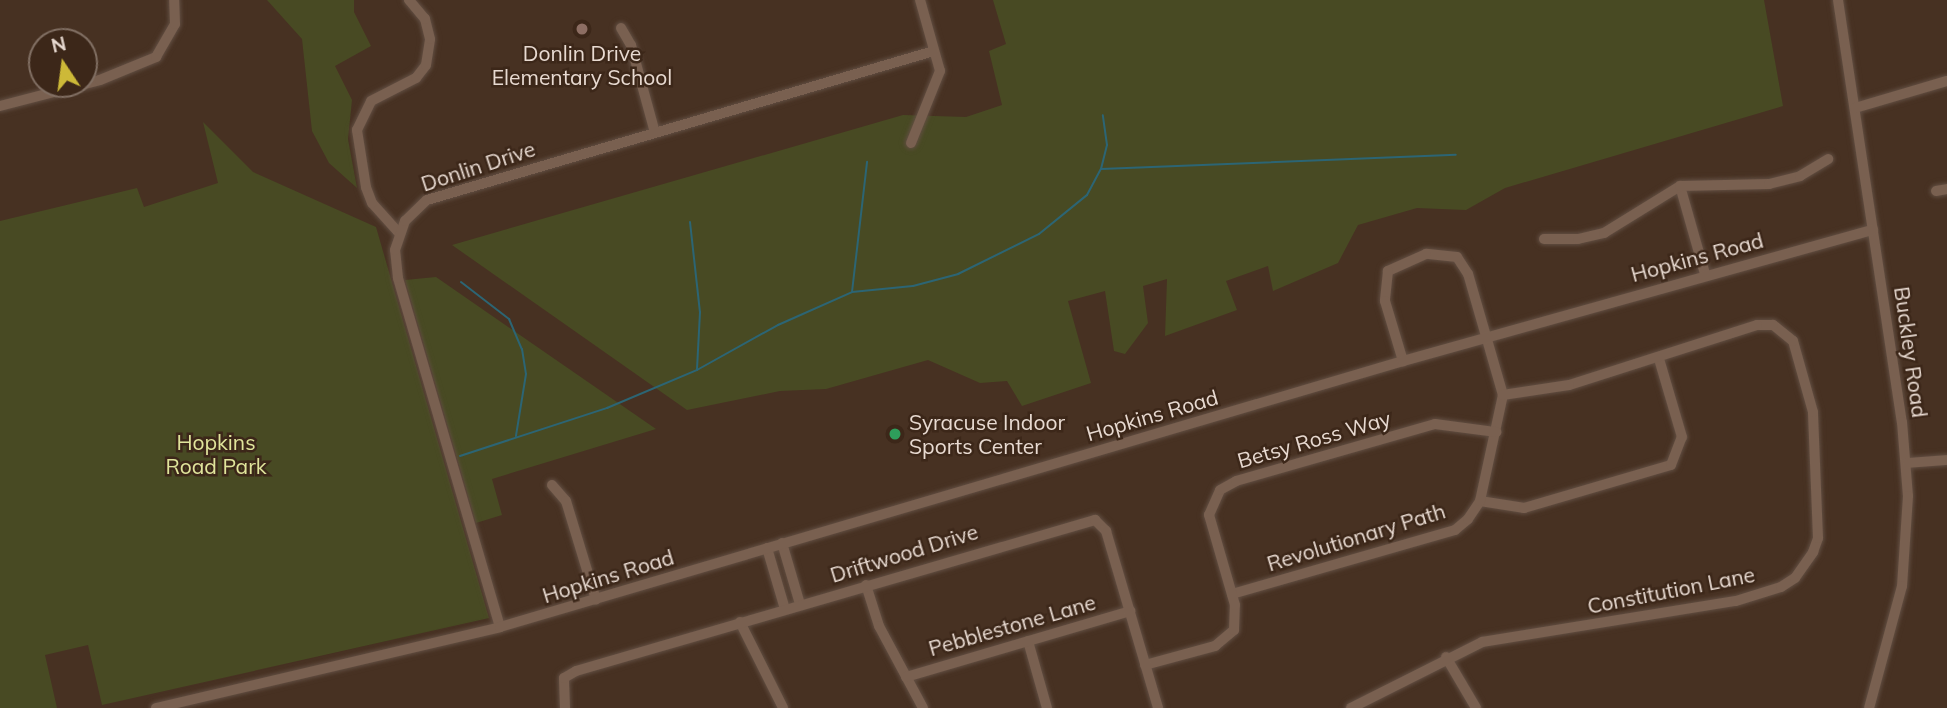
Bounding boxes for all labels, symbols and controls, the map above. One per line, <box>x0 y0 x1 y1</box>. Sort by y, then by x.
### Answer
marker: Donlin Drive Elementary School <box>574 21 590 37</box>
north arrow <box>28 28 98 98</box>
text: N <box>49 31 68 58</box>
place label: Donlin Drive Elementary School <box>492 40 672 90</box>
street label: Donlin Drive <box>418 136 538 196</box>
street label: Hopkins Road <box>1628 227 1766 287</box>
street label: Buckley Road <box>1889 285 1933 419</box>
street label: Hopkins Road <box>1083 384 1221 446</box>
street label: Betsy Ross Way <box>1234 405 1394 473</box>
place label: Syracuse Indoor Sports Center <box>909 409 1065 459</box>
marker: Syracuse Indoor Sports Center <box>887 426 903 442</box>
park label: Hopkins Road Park <box>165 429 267 479</box>
street label: Revolutionary Path <box>1264 498 1448 576</box>
street label: Driftwood Drive <box>827 519 981 587</box>
street label: Hopkins Road <box>539 544 677 608</box>
street label: Constitution Lane <box>1585 561 1757 619</box>
street label: Pebblestone Lane <box>925 589 1099 661</box>

